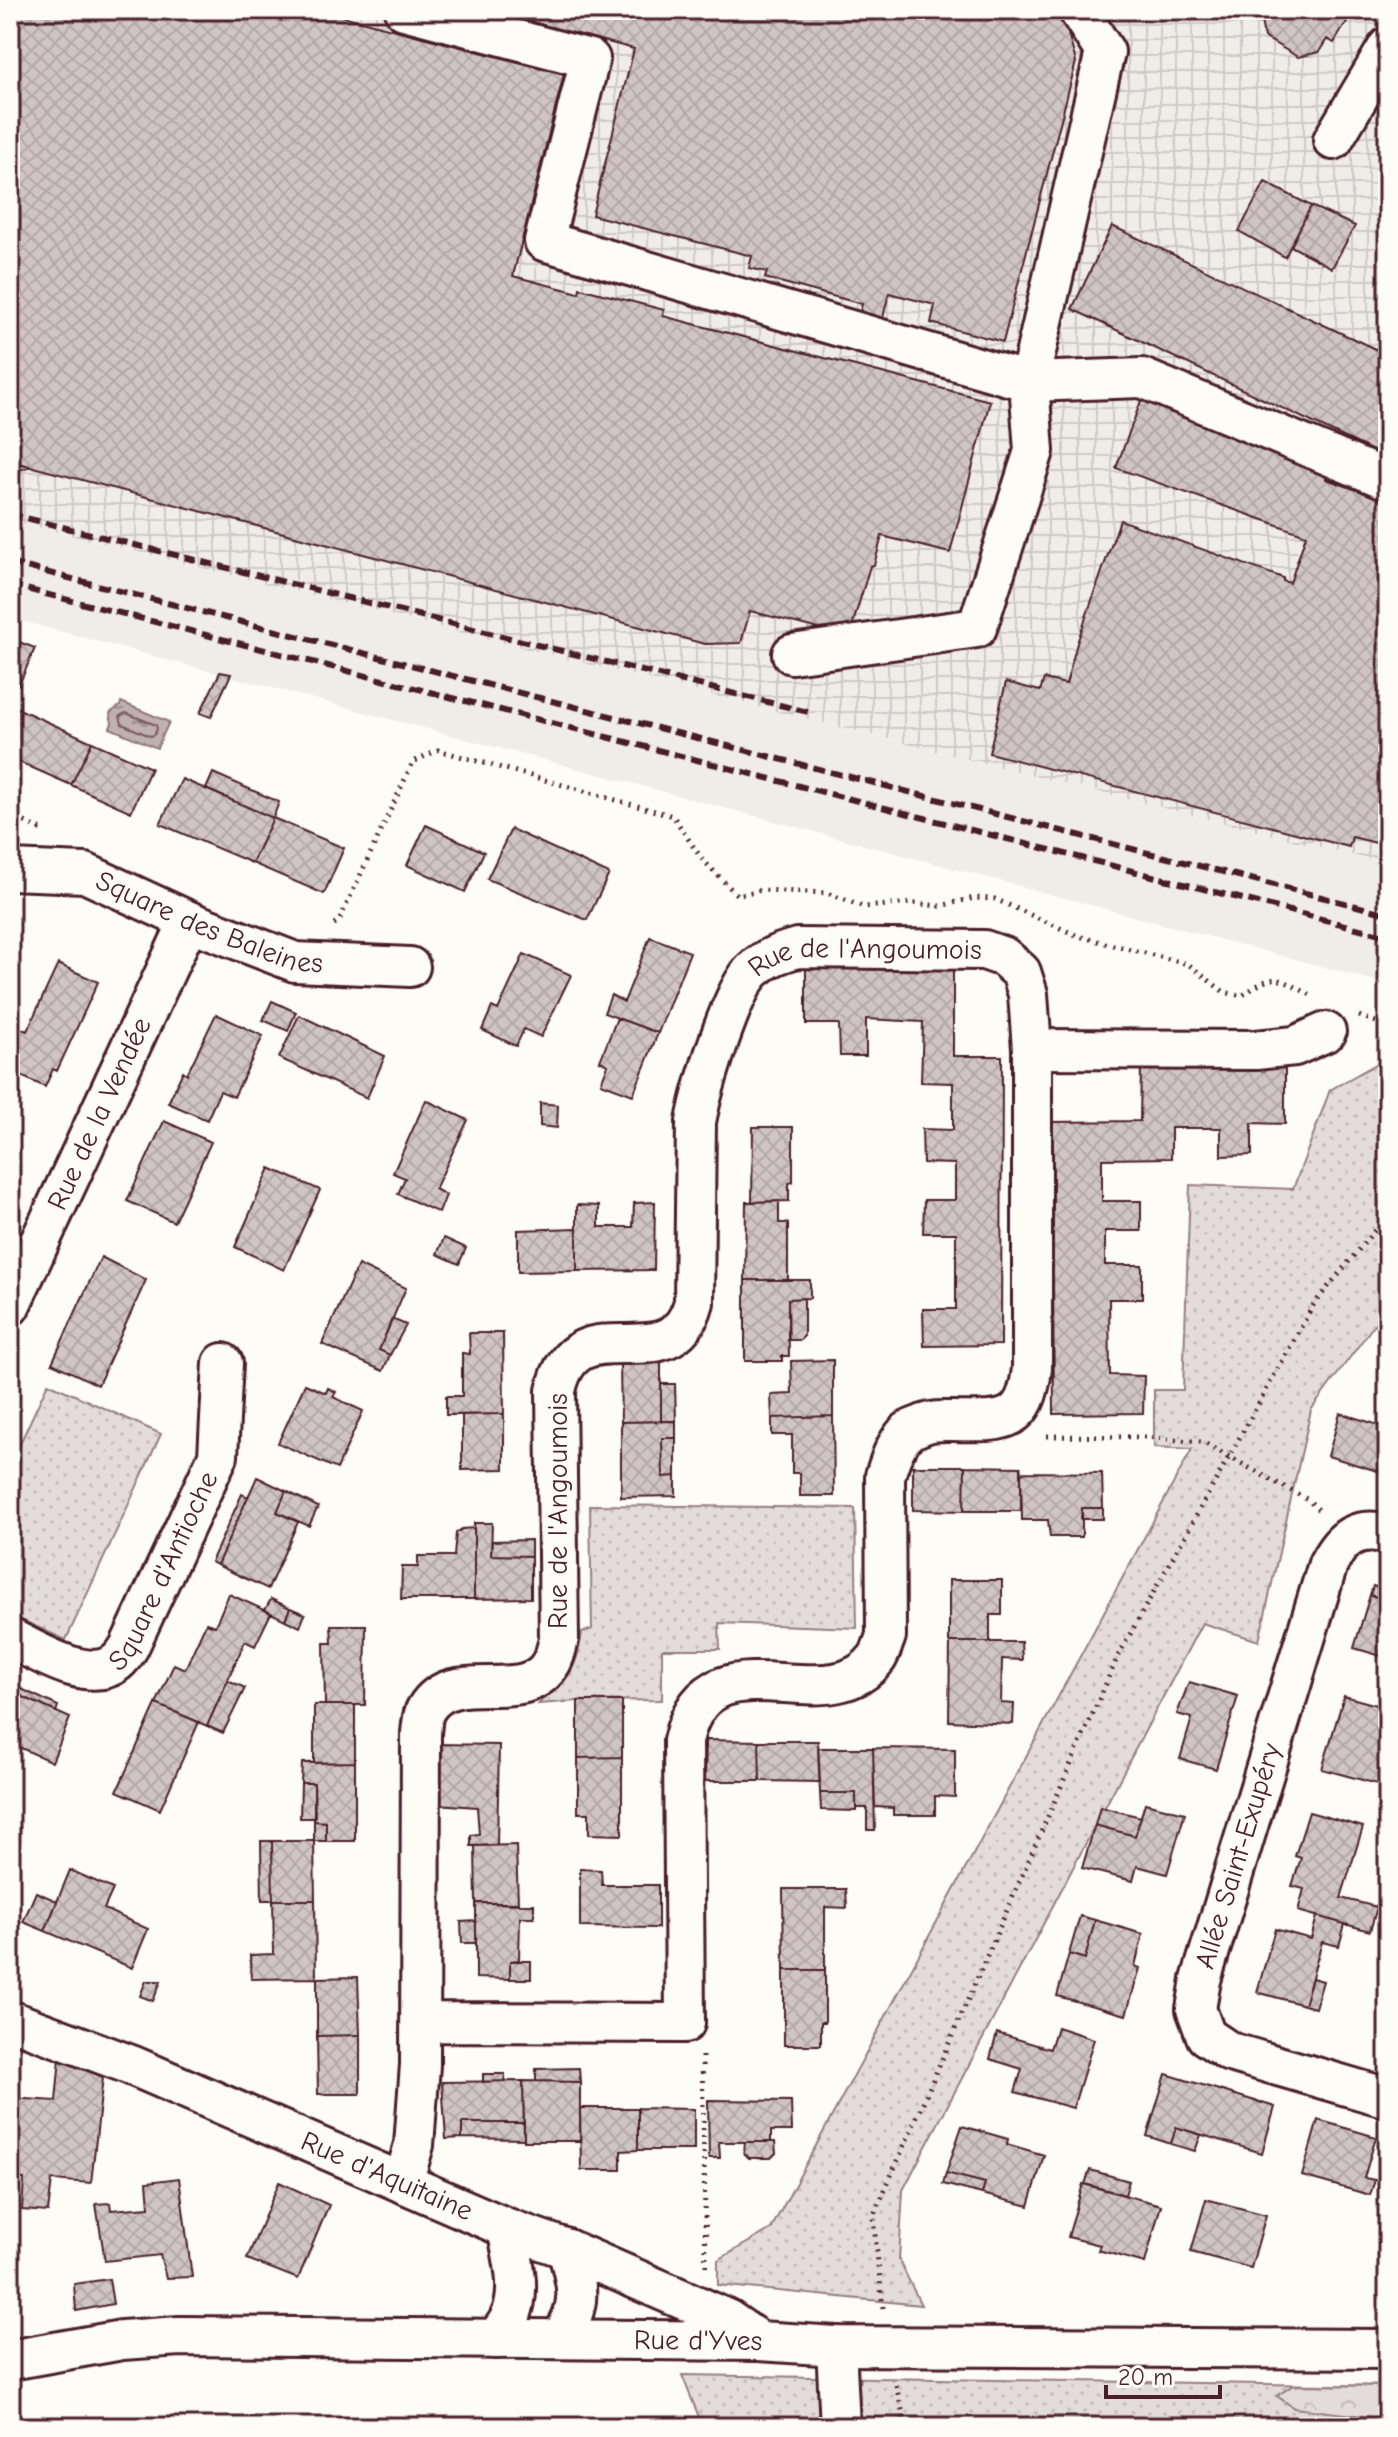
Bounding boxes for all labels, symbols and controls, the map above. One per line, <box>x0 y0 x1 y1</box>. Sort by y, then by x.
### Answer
street label: Square des Baleines <box>91 864 323 979</box>
street label: Rue de l'Angoumois <box>742 932 982 983</box>
street label: Rue de la Vendée <box>41 1013 158 1215</box>
street label: Rue de l'Angoumois <box>542 1393 574 1629</box>
street label: Square d'Antioche <box>102 1467 224 1678</box>
street label: Allée Saint-Exupéry <box>1189 1739 1288 1973</box>
street label: Rue d'Aquitaine <box>296 2125 478 2227</box>
street label: Rue d'Yves <box>634 2324 762 2357</box>
scale bar <box>1106 2349 1220 2399</box>
text: 20 m <box>1118 2363 1173 2391</box>

